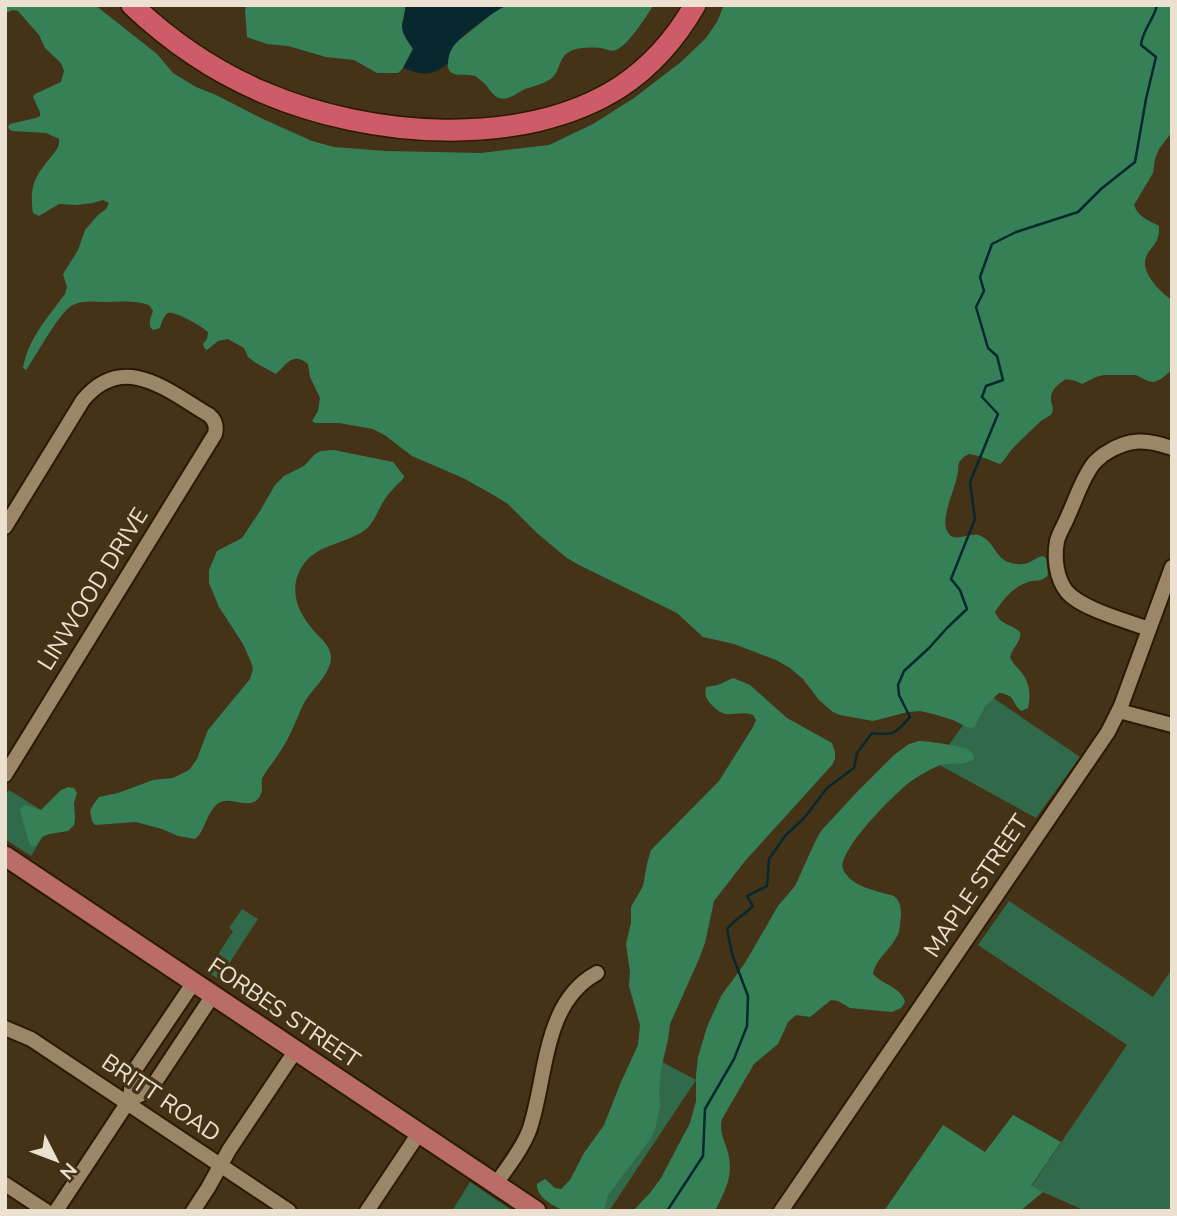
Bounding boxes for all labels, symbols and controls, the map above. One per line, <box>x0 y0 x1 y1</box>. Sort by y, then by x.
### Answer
street label: LINWOOD DRIVE <box>31 502 155 676</box>
street label: MAPLE STREET <box>917 808 1035 964</box>
street label: FORBES STREET <box>202 951 366 1076</box>
street label: BRITT ROAD <box>95 1047 227 1149</box>
north arrow <box>21 1125 91 1195</box>
text: N <box>53 1157 82 1185</box>

